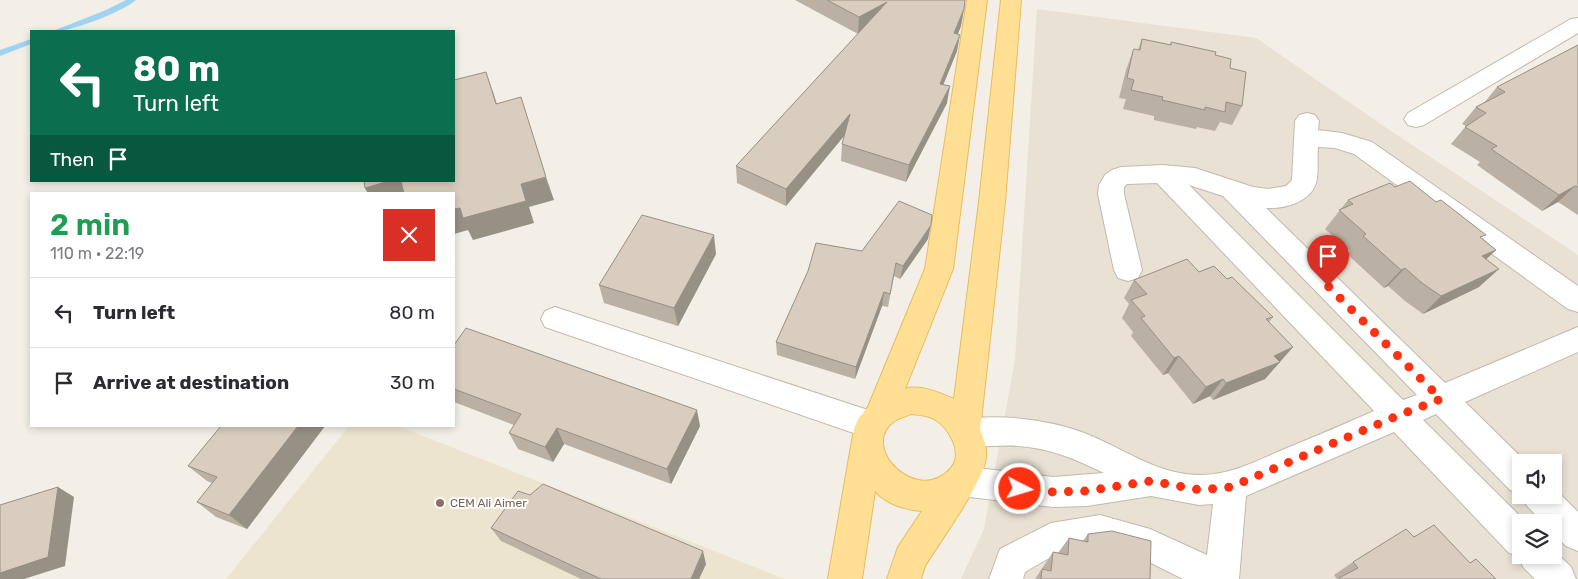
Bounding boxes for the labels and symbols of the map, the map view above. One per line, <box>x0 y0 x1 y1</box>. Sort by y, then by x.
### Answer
pin <box>1307 235 1349 286</box>
position arrow <box>993 462 1045 514</box>
place label: CEM Ali Aimer <box>450 496 527 510</box>
marker: CEM Ali Aimer <box>434 497 446 509</box>

